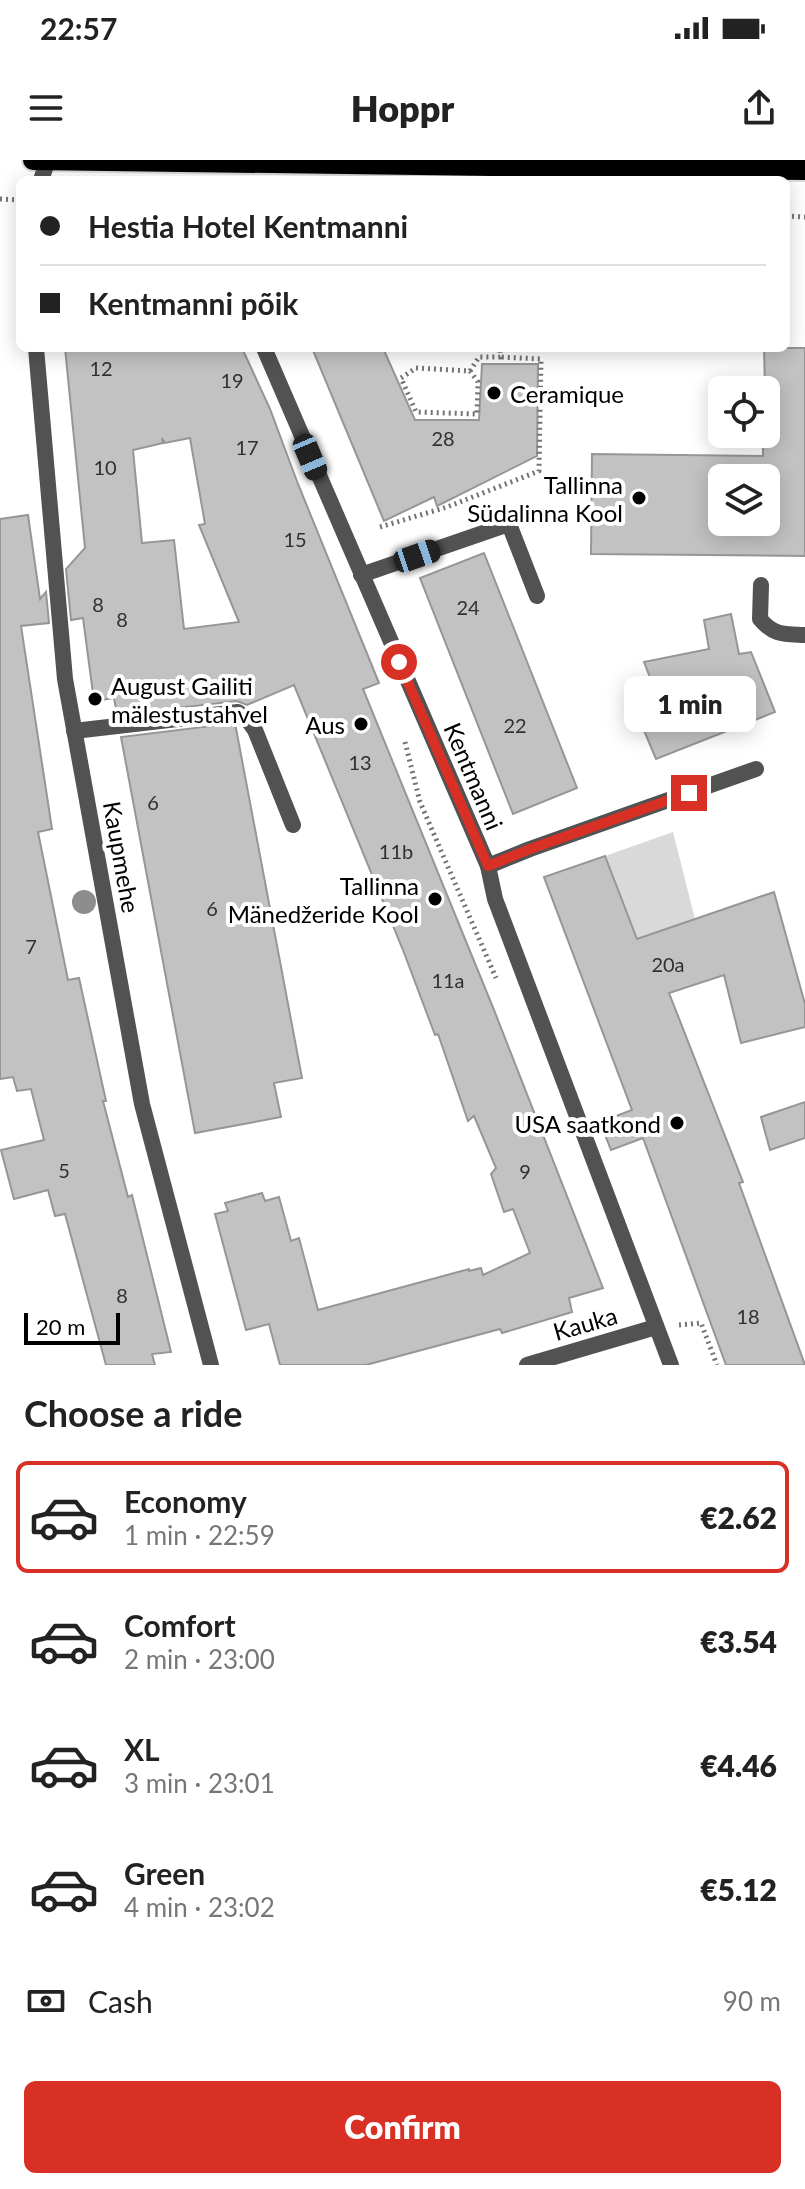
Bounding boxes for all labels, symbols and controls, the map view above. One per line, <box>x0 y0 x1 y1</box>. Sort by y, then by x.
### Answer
text: 22:57 <box>40 10 117 46</box>
icon: menu <box>24 86 68 130</box>
text: Hoppr <box>351 86 454 130</box>
icon: share <box>737 86 781 130</box>
text: Hestia Hotel Kentmanni <box>88 208 408 244</box>
text: Kentmanni põik <box>88 285 298 321</box>
house number: 12 <box>89 356 113 380</box>
house number: 19 <box>220 368 244 392</box>
map controls <box>708 376 780 536</box>
button: locate <box>708 376 780 448</box>
place label: Ceramique <box>510 379 624 408</box>
marker: Ceramique <box>485 384 503 402</box>
house number: 28 <box>431 426 455 450</box>
car <box>290 430 330 484</box>
house number: 17 <box>235 435 259 459</box>
house number: 10 <box>93 455 117 479</box>
button: layers <box>708 464 780 536</box>
place label: Tallinna Südalinna Kool <box>467 470 623 527</box>
marker: Tallinna Südalinna Kool <box>630 489 648 507</box>
house number: 15 <box>283 527 307 551</box>
car <box>390 537 444 575</box>
house number: 8 <box>92 592 104 616</box>
house number: 24 <box>456 595 480 619</box>
house number: 8 <box>116 607 128 631</box>
route start <box>381 644 417 680</box>
place label: August Gailiti mälestustahvel <box>111 671 268 728</box>
callout: 1 min <box>623 677 755 733</box>
text: 1 min <box>658 688 722 720</box>
marker: August Gailiti mälestustahvel <box>86 690 104 708</box>
place label: Aus <box>305 710 345 739</box>
house number: 22 <box>503 713 527 737</box>
marker: Aus <box>352 715 370 733</box>
street label: Kentmanni <box>438 718 510 834</box>
house number: 13 <box>348 750 372 774</box>
route end <box>671 775 707 811</box>
house number: 6 <box>147 790 159 814</box>
street label: Kaupmehe <box>98 799 146 915</box>
house number: 11b <box>379 839 413 863</box>
place label: Tallinna Mänedžeride Kool <box>228 871 419 928</box>
marker: Tallinna Mänedžeride Kool <box>426 890 444 908</box>
house number: 6 <box>206 896 218 920</box>
house number: 7 <box>25 934 37 958</box>
house number: 20a <box>651 952 685 976</box>
house number: 11a <box>431 968 465 992</box>
place label: USA saatkond <box>514 1109 661 1138</box>
marker: USA saatkond <box>668 1114 686 1132</box>
house number: 5 <box>58 1158 70 1182</box>
house number: 9 <box>519 1159 531 1183</box>
house number: 8 <box>116 1283 128 1307</box>
street label: Kauka <box>550 1300 620 1346</box>
house number: 18 <box>736 1304 760 1328</box>
scale bar <box>24 1309 120 1345</box>
text: 20 m <box>36 1313 85 1340</box>
text: Choose a ride <box>24 1391 243 1435</box>
icon: car <box>28 1481 100 1553</box>
text: Economy <box>124 1483 247 1519</box>
text: €2.62 <box>700 1499 777 1535</box>
text: 1 min · 22:59 <box>124 1519 275 1551</box>
icon: car <box>28 1605 100 1677</box>
text: Comfort <box>124 1607 236 1643</box>
text: €3.54 <box>700 1623 777 1659</box>
text: 2 min · 23:00 <box>124 1643 275 1675</box>
icon: car <box>28 1729 100 1801</box>
text: XL <box>124 1731 160 1767</box>
text: €4.46 <box>700 1747 777 1783</box>
text: 3 min · 23:01 <box>124 1767 275 1799</box>
icon: car <box>28 1853 100 1925</box>
text: Green <box>124 1855 205 1891</box>
text: €5.12 <box>700 1871 777 1907</box>
text: 4 min · 23:02 <box>124 1891 275 1923</box>
icon: cash <box>24 1979 68 2023</box>
text: Cash <box>88 1983 153 2019</box>
text: 90 m <box>723 1985 781 2017</box>
button: Confirm <box>24 2081 781 2173</box>

